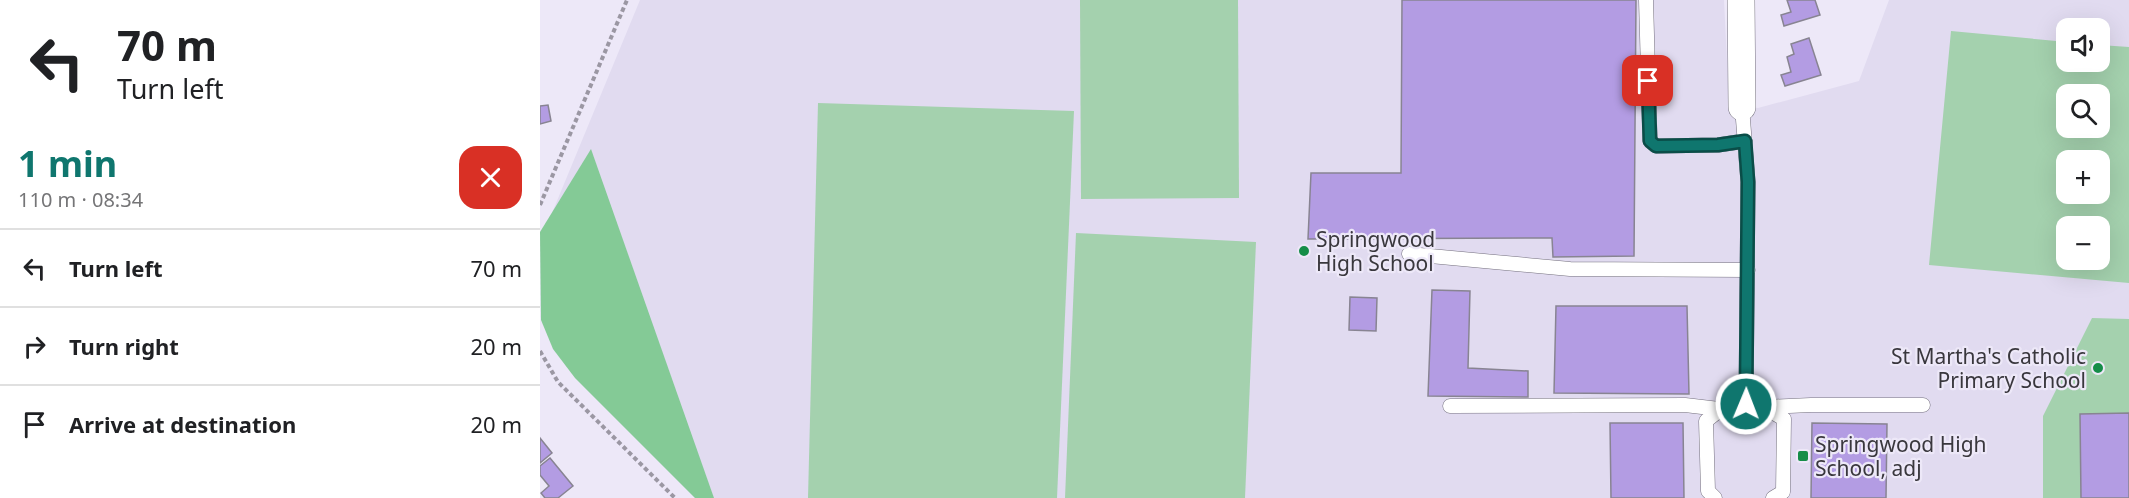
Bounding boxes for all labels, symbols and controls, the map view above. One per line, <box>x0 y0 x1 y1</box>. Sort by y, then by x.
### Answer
text: 70 m <box>117 16 217 73</box>
map controls <box>2056 18 2110 270</box>
button: sound <box>2056 18 2110 72</box>
icon: left <box>18 24 96 102</box>
pin <box>1622 55 1673 106</box>
icon: arrive <box>1631 64 1664 97</box>
text: Turn left <box>117 70 223 107</box>
button: search <box>2056 84 2110 138</box>
text: 1 min <box>18 139 117 188</box>
button: close <box>459 146 522 209</box>
button: + <box>2056 150 2110 204</box>
text: 110 m · 08:34 <box>18 186 143 213</box>
button: − <box>2056 216 2110 270</box>
place label: Springwood High School <box>1316 225 1435 277</box>
marker: Springwood High School <box>1297 244 1311 258</box>
icon: left <box>18 252 51 285</box>
text: Turn left <box>69 253 163 283</box>
text: 70 m <box>471 253 522 283</box>
icon: right <box>18 330 51 363</box>
text: Turn right <box>69 331 179 361</box>
text: 20 m <box>471 331 522 361</box>
place label: St Martha's Catholic Primary School <box>1891 342 2086 394</box>
marker: St Martha's Catholic Primary School <box>2091 361 2105 375</box>
position arrow <box>1714 372 1778 436</box>
icon: arrive <box>18 408 51 441</box>
text: Arrive at destination <box>69 409 296 439</box>
text: 20 m <box>471 409 522 439</box>
place label: Springwood High School, adj <box>1815 430 1987 482</box>
marker: Springwood High School, adj <box>1796 449 1810 463</box>

